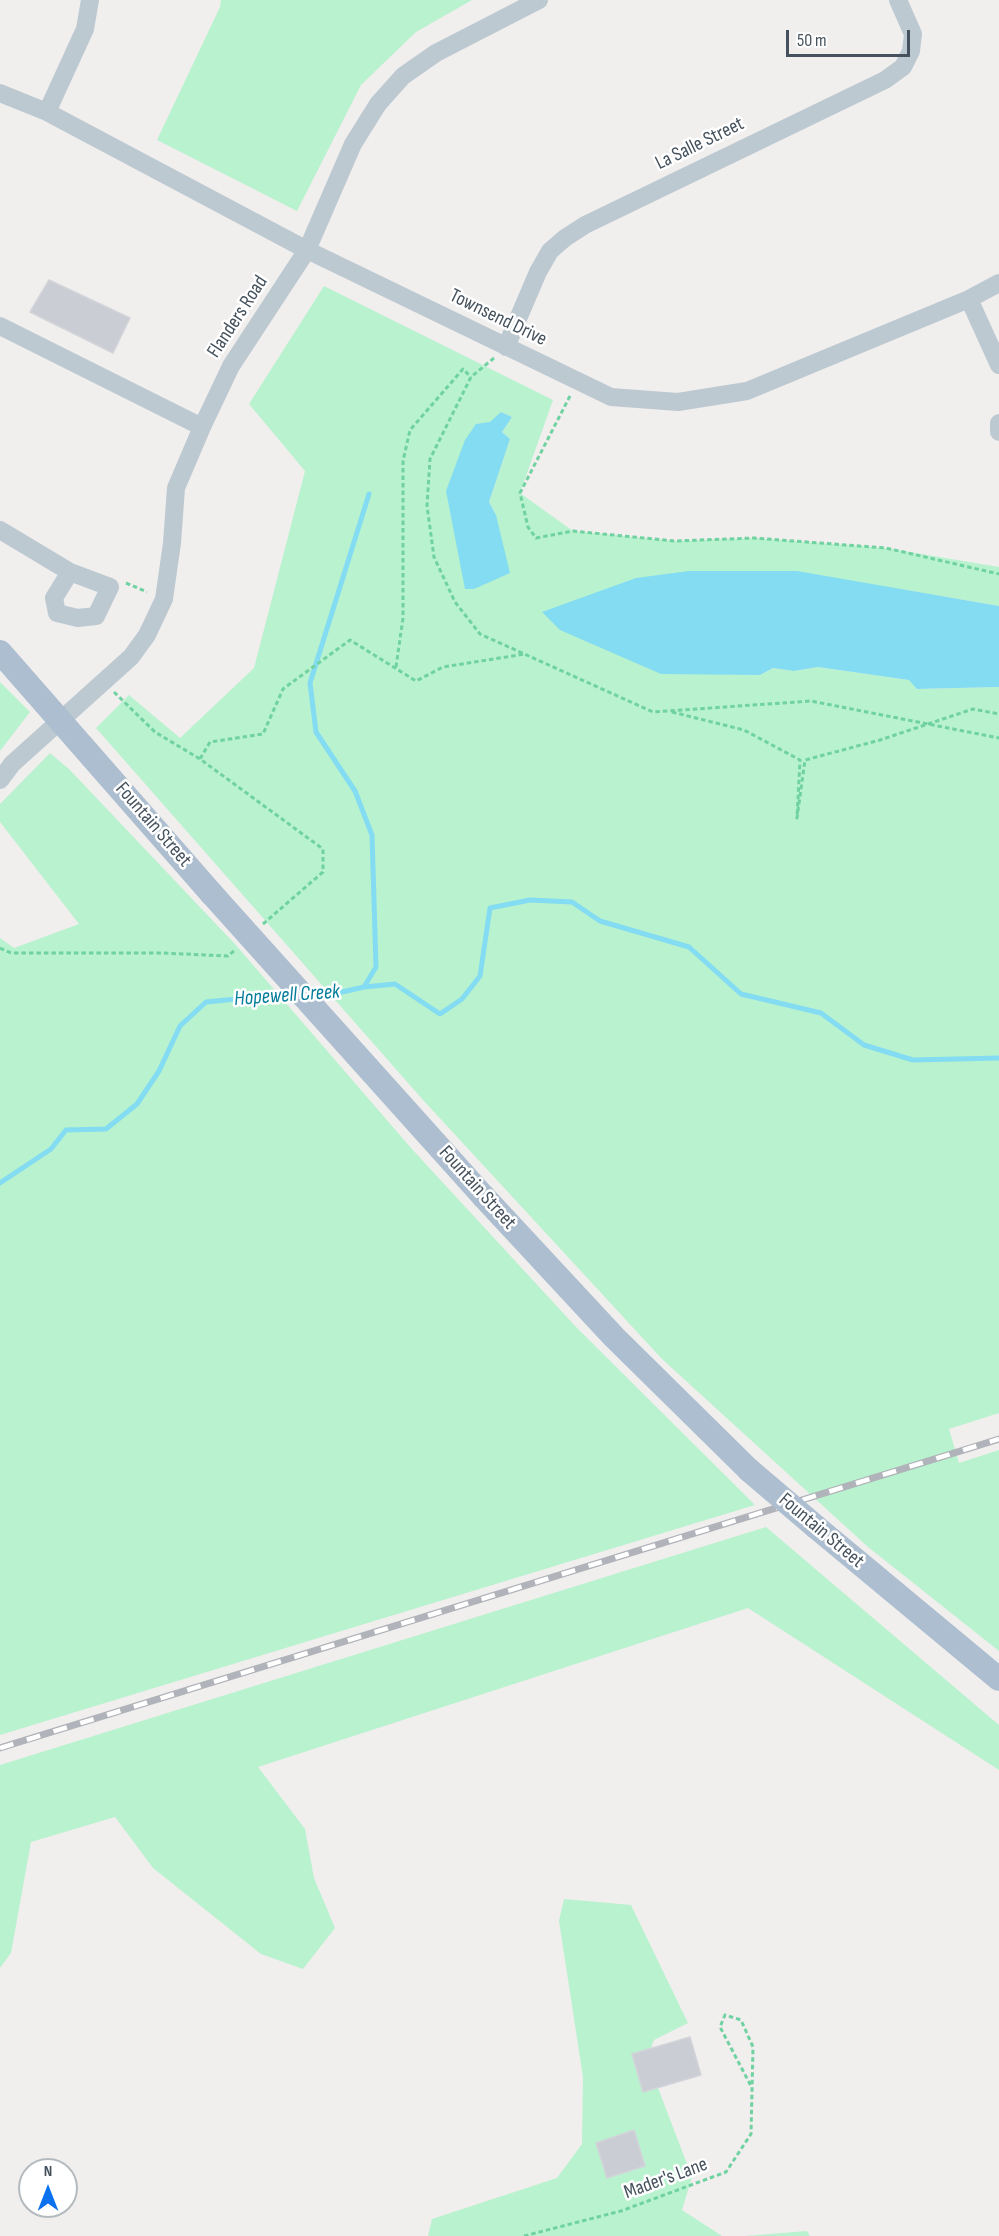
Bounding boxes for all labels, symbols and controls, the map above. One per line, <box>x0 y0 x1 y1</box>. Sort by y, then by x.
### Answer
scale bar <box>789 18 914 56</box>
text: 50 m <box>797 30 827 51</box>
street label: La Salle Street <box>652 112 748 176</box>
street label: Flanders Road <box>203 271 273 363</box>
street label: Townsend Drive <box>446 284 550 352</box>
street label: Fountain Street <box>110 778 196 872</box>
water label: Hopewell Creek <box>233 980 341 1012</box>
street label: Fountain Street <box>433 1141 521 1235</box>
street label: Fountain Street <box>773 1488 869 1574</box>
street label: Mader's Lane <box>621 2153 711 2205</box>
north arrow <box>18 2158 78 2218</box>
text: N <box>44 2162 52 2181</box>

